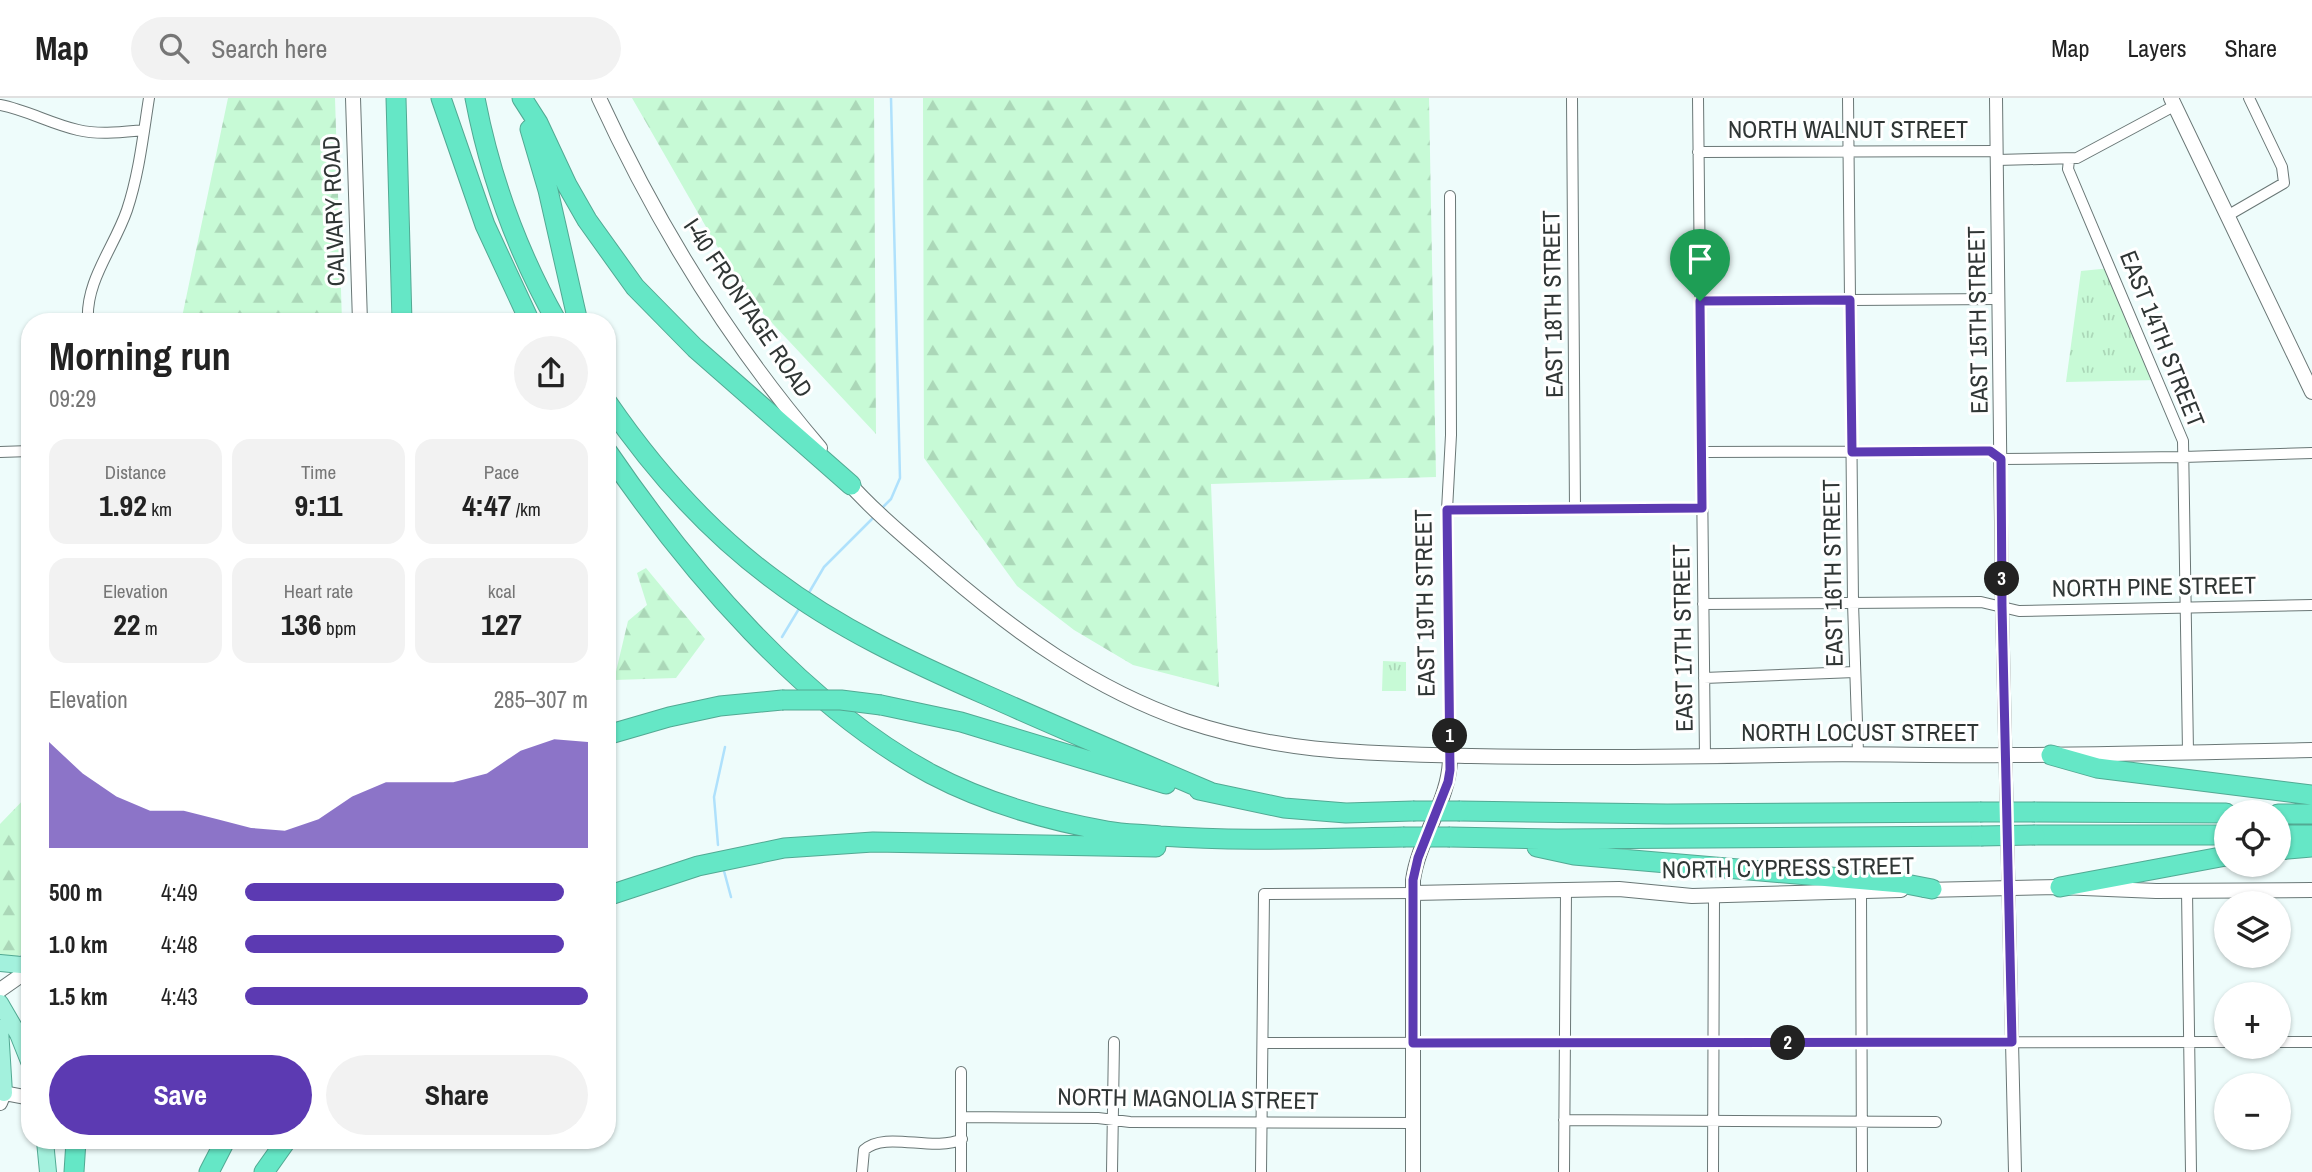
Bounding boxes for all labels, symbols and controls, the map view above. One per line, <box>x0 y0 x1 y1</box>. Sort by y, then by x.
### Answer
search box <box>131 17 621 80</box>
text: Map <box>35 26 89 70</box>
icon: search <box>155 29 193 67</box>
text: Search here <box>211 31 327 66</box>
text: Map <box>2051 32 2089 64</box>
text: Layers <box>2127 32 2186 64</box>
text: Share <box>2224 32 2277 64</box>
street label: NORTH WALNUT STREET <box>1728 113 1968 145</box>
street label: CALVARY ROAD <box>314 135 352 287</box>
street label: EAST 18TH STREET <box>1534 210 1570 398</box>
street label: I-40 FRONTAGE ROAD <box>677 212 821 403</box>
street label: EAST 15TH STREET <box>1959 226 1995 414</box>
pin <box>1670 229 1730 301</box>
icon: arrive <box>1681 240 1719 278</box>
street label: EAST 14TH STREET <box>2113 246 2213 432</box>
text: Morning run <box>49 331 231 382</box>
button: share <box>514 336 588 410</box>
text: 09:29 <box>49 383 96 414</box>
text: Distance <box>105 459 166 485</box>
text: Time <box>301 459 336 485</box>
text: Pace <box>484 459 519 485</box>
street label: EAST 16TH STREET <box>1814 479 1850 667</box>
text: 1.92 <box>99 485 147 525</box>
text: 9:11 <box>295 485 342 525</box>
text: 4:47 <box>462 485 511 525</box>
text: km <box>147 496 172 522</box>
text: /km <box>511 496 541 522</box>
street label: EAST 19TH STREET <box>1406 509 1442 697</box>
street label: EAST 17TH STREET <box>1664 544 1700 732</box>
pin: 3 <box>1984 561 2020 596</box>
text: 3 <box>1997 565 2006 591</box>
street label: NORTH PINE STREET <box>2052 568 2256 604</box>
text: Elevation <box>103 578 168 604</box>
text: Heart rate <box>284 578 353 604</box>
text: kcal <box>488 578 515 604</box>
text: 22 <box>113 604 141 644</box>
text: 136 <box>281 604 322 644</box>
text: 127 <box>481 604 522 644</box>
text: m <box>141 615 158 641</box>
text: bpm <box>322 615 356 641</box>
text: Elevation <box>49 684 128 715</box>
text: 285–307 m <box>494 684 588 715</box>
street label: NORTH LOCUST STREET <box>1741 716 1979 748</box>
pin: 1 <box>1432 718 1468 754</box>
text: 1 <box>1445 722 1454 748</box>
map controls <box>2214 800 2291 1150</box>
button: locate <box>2214 800 2291 877</box>
street label: NORTH CYPRESS STREET <box>1662 849 1914 885</box>
text: 500 m <box>49 877 102 908</box>
text: 4:49 <box>161 877 198 908</box>
button: layers <box>2214 891 2291 968</box>
text: 1.0 km <box>49 929 108 960</box>
text: 4:48 <box>161 929 198 960</box>
text: 1.5 km <box>49 981 108 1012</box>
text: 4:43 <box>161 981 198 1012</box>
button: + <box>2214 982 2291 1059</box>
pin: 2 <box>1770 1026 1806 1060</box>
text: 2 <box>1783 1029 1792 1055</box>
button: Save <box>49 1055 312 1135</box>
button: Share <box>326 1055 588 1135</box>
button: − <box>2214 1073 2291 1150</box>
street label: NORTH MAGNOLIA STREET <box>1057 1080 1319 1116</box>

